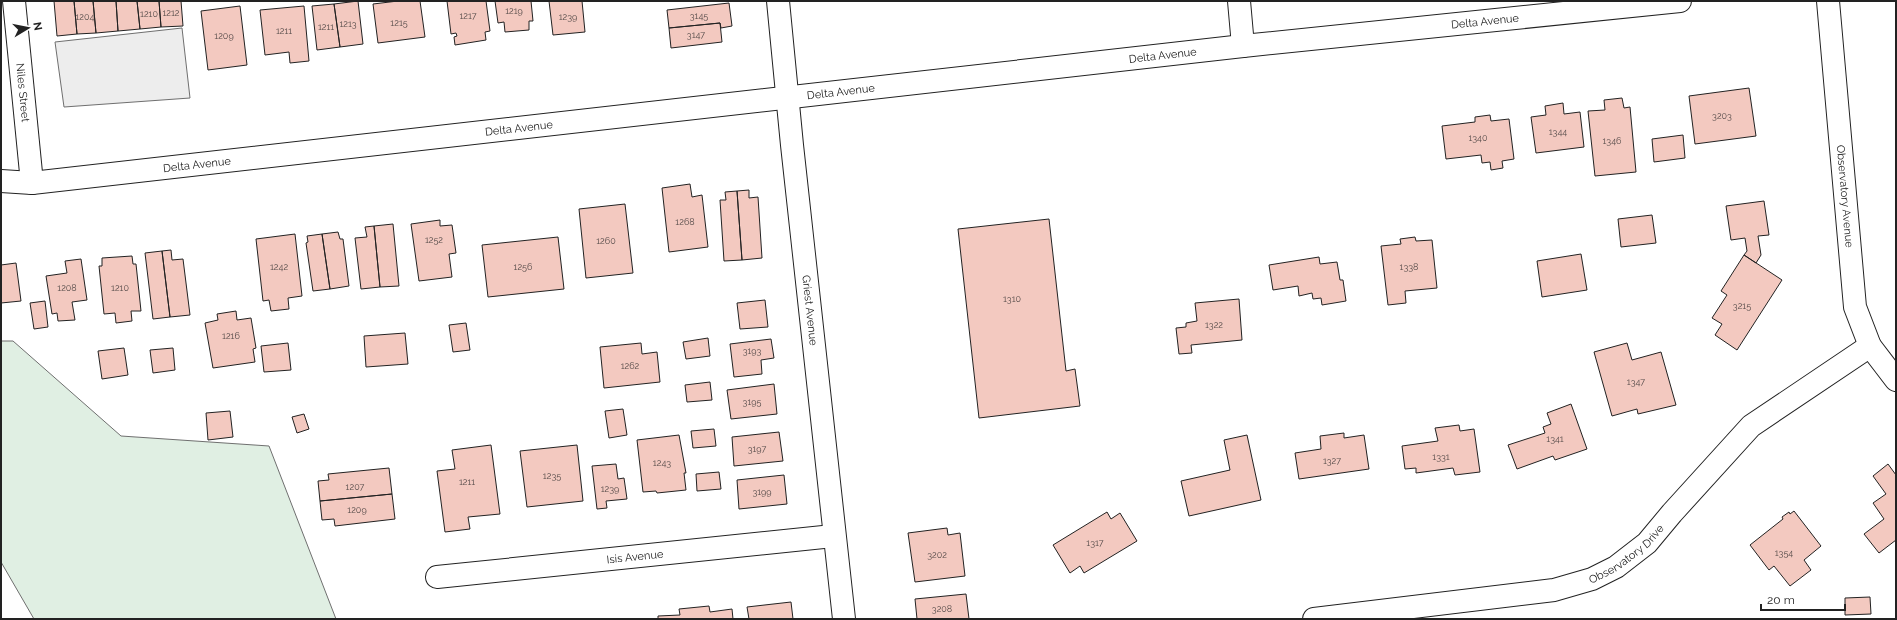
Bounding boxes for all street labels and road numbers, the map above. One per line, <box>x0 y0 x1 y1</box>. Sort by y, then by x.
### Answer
street label: Delta Avenue <box>1450 11 1520 31</box>
street label: Delta Avenue <box>1128 45 1198 65</box>
street label: Niles Street <box>14 63 32 123</box>
street label: Delta Avenue <box>806 81 876 102</box>
street label: Delta Avenue <box>484 118 554 138</box>
street label: Observatory Avenue <box>1834 144 1856 249</box>
street label: Delta Avenue <box>162 154 232 175</box>
street label: Griest Avenue <box>800 274 821 347</box>
street label: Observatory Drive <box>1586 521 1667 586</box>
street label: Isis Avenue <box>606 547 664 566</box>

